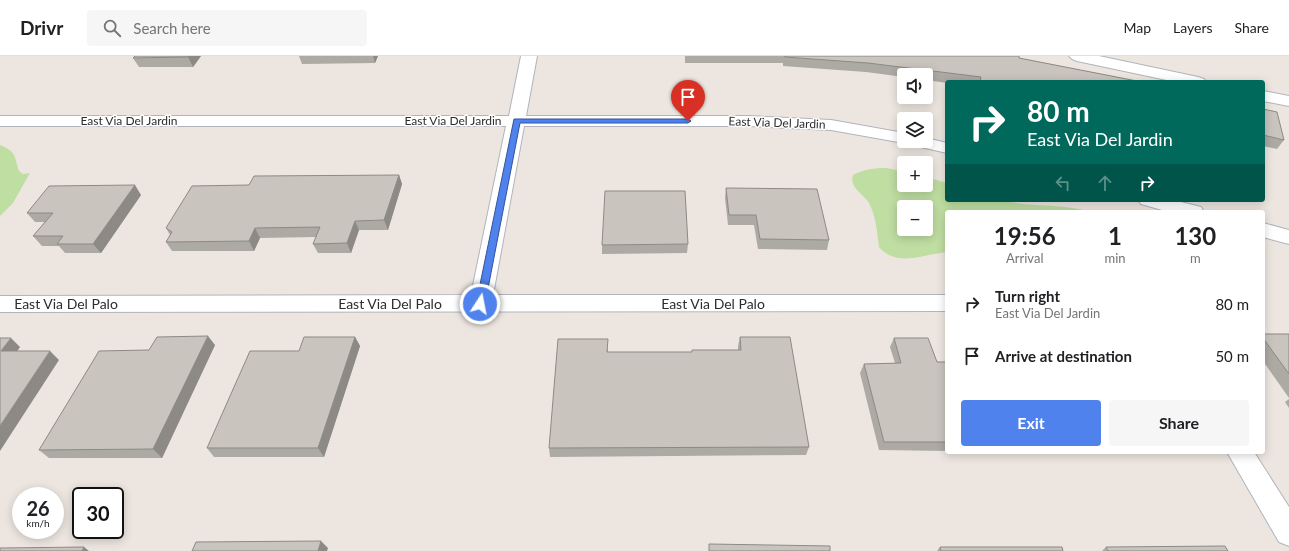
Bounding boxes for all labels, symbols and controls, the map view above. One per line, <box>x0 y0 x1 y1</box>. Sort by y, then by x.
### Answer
search box <box>87 10 367 46</box>
text: Drivr <box>20 16 63 39</box>
icon: search <box>101 17 123 39</box>
text: Search here <box>133 19 211 37</box>
text: Map <box>1123 19 1151 36</box>
text: Layers <box>1173 19 1213 36</box>
text: Share <box>1235 19 1269 36</box>
map controls <box>897 68 933 236</box>
button: sound <box>897 68 933 104</box>
pin <box>671 80 705 121</box>
icon: arrive <box>677 86 699 108</box>
text: 80 m <box>1027 94 1090 128</box>
icon: right <box>961 96 1013 148</box>
button: layers <box>897 112 933 148</box>
street label: East Via Del Jardin <box>80 113 178 128</box>
street label: East Via Del Jardin <box>404 113 502 128</box>
street label: East Via Del Jardin <box>728 113 826 132</box>
text: East Via Del Jardin <box>1027 128 1173 150</box>
button: + <box>897 156 933 192</box>
icon: left <box>1052 172 1074 194</box>
icon: ahead <box>1094 172 1116 194</box>
icon: right <box>1136 172 1158 194</box>
button: − <box>897 200 933 236</box>
text: 19:56 <box>994 221 1056 250</box>
text: 1 <box>1108 221 1122 250</box>
text: 130 <box>1174 221 1216 250</box>
text: Arrival <box>1006 250 1043 266</box>
text: min <box>1105 250 1126 266</box>
text: m <box>1190 250 1201 266</box>
position arrow <box>459 283 501 325</box>
text: Turn right <box>995 287 1060 305</box>
icon: right <box>961 293 983 315</box>
street label: East Via Del Palo <box>14 295 118 312</box>
street label: East Via Del Palo <box>338 295 442 312</box>
street label: East Via Del Palo <box>661 295 765 312</box>
text: 80 m <box>1215 295 1249 313</box>
text: East Via Del Jardin <box>995 305 1100 321</box>
icon: arrive <box>961 345 983 367</box>
text: Arrive at destination <box>995 347 1132 365</box>
text: 50 m <box>1215 347 1249 365</box>
button: Exit <box>961 400 1101 446</box>
button: Share <box>1109 400 1249 446</box>
speed limit sign: 30 <box>72 487 124 539</box>
text: 26 <box>26 496 50 520</box>
text: km/h <box>26 517 50 529</box>

